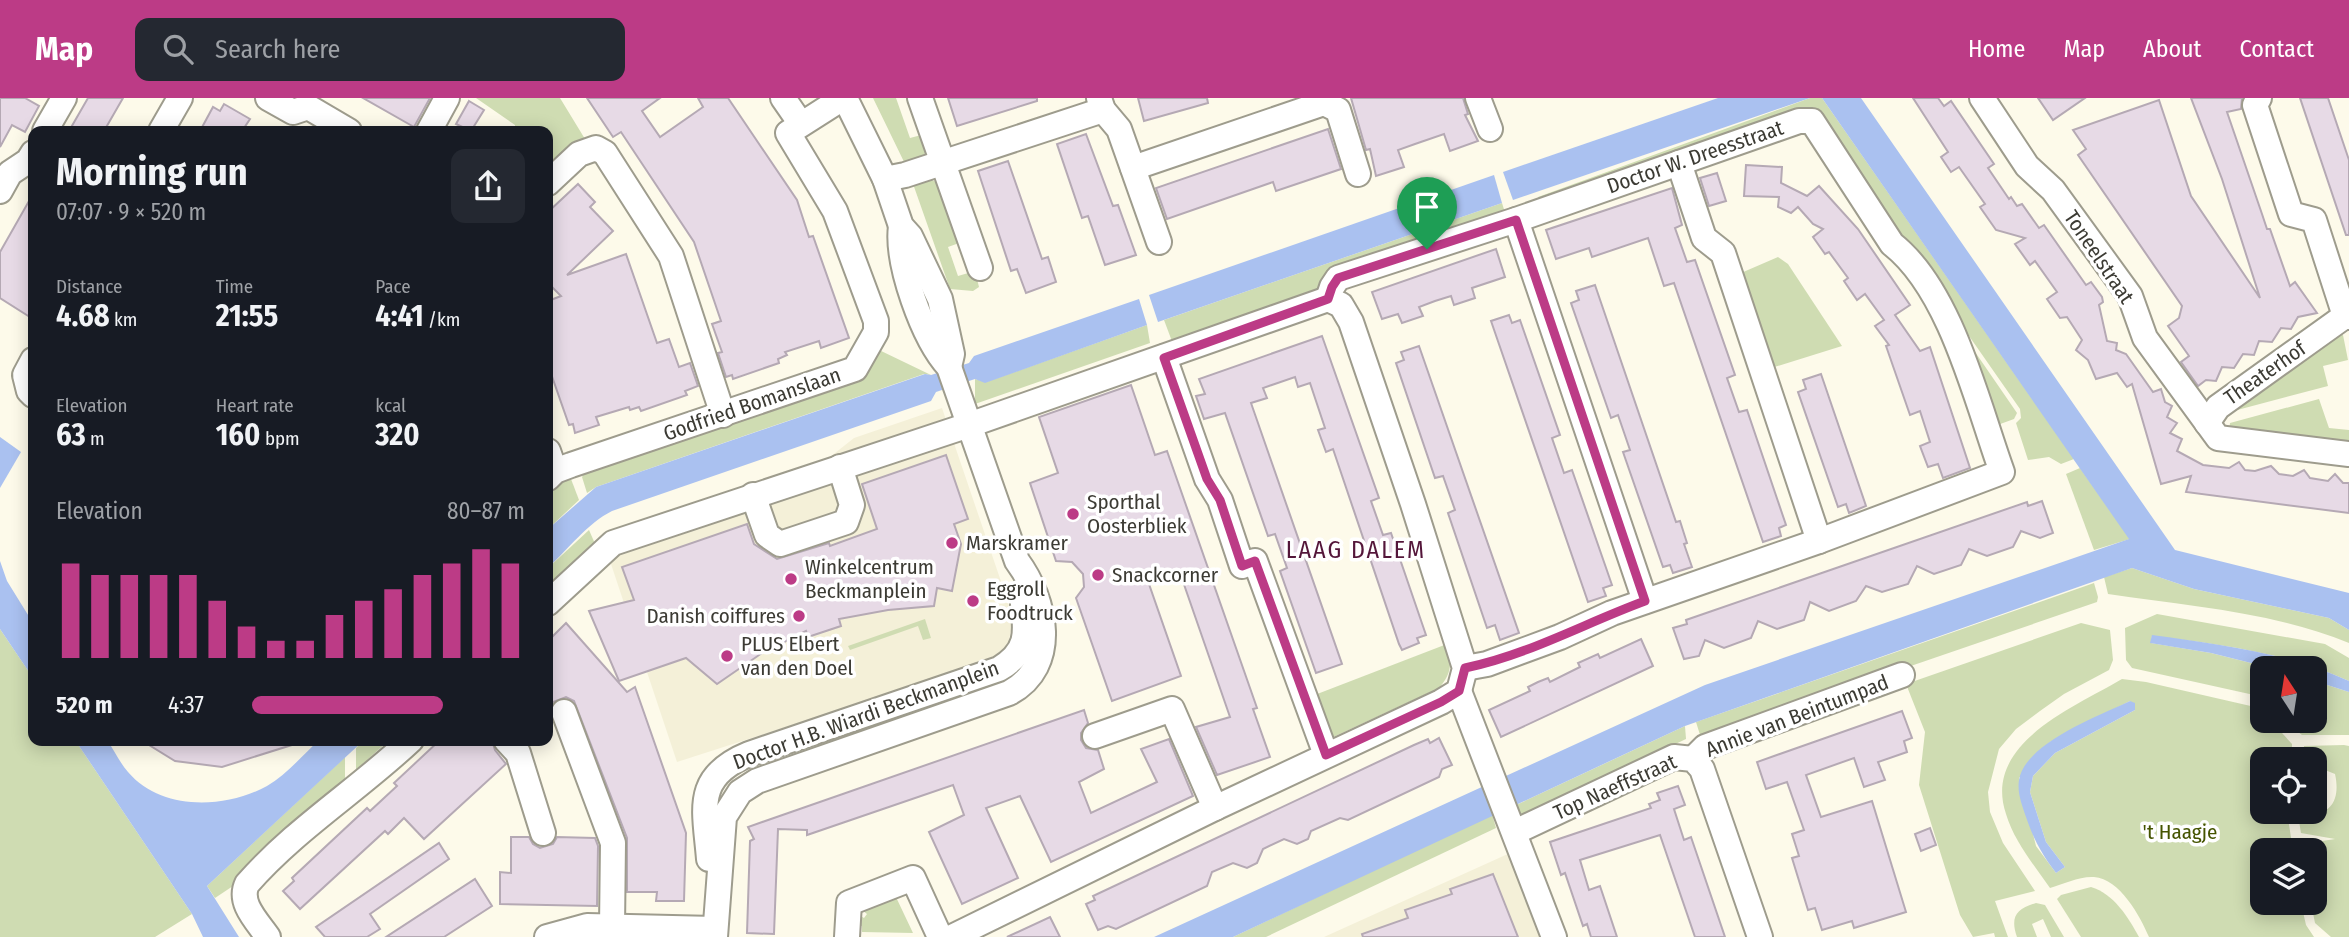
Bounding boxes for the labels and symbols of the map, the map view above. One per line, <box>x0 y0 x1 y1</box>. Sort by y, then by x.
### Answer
street label: Doctor W. Dreesstraat <box>1603 115 1787 199</box>
pin <box>1397 177 1457 249</box>
street label: Toneelstraat <box>2058 205 2140 309</box>
street label: Theaterhof <box>2219 334 2312 411</box>
street label: Godfried Bomanslaan <box>660 361 844 447</box>
place label: Sporthal Oosterbliek <box>1087 489 1187 539</box>
marker: Sporthal Oosterbliek <box>1065 506 1081 522</box>
place label: Marskramer <box>966 530 1068 556</box>
marker: Marskramer <box>944 535 960 551</box>
district label: LAAG DALEM <box>1286 536 1426 564</box>
place label: Winkelcentrum Beckmanplein <box>805 554 934 604</box>
place label: Snackcorner <box>1112 562 1219 588</box>
marker: Snackcorner <box>1090 567 1106 583</box>
marker: Winkelcentrum Beckmanplein <box>783 571 799 587</box>
place label: Eggroll Foodtruck <box>987 576 1073 626</box>
marker: Eggroll Foodtruck <box>965 593 981 609</box>
place label: Danish coiffures <box>647 603 785 629</box>
marker: Danish coiffures <box>791 608 807 624</box>
place label: PLUS Elbert van den Doel <box>741 631 854 681</box>
marker: PLUS Elbert van den Doel <box>719 648 735 664</box>
street label: Doctor H.B. Wiardi Beckmanplein <box>729 655 1003 775</box>
north arrow <box>2250 656 2328 733</box>
street label: Annie van Beintumpad <box>1702 669 1892 763</box>
street label: Top Naeffstraat <box>1550 748 1681 826</box>
park label: 't Haagje <box>2143 819 2217 845</box>

